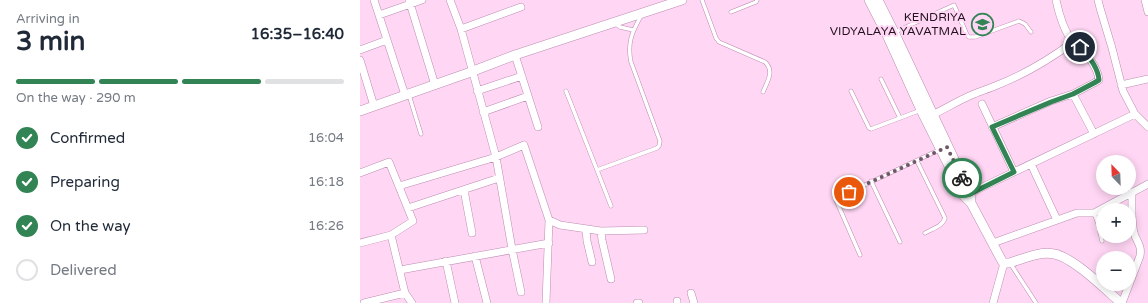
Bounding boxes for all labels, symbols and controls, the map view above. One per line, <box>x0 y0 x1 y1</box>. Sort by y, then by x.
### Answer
place label: KENDRIYA VIDYALAYA YAVATMAL <box>830 10 966 38</box>
text: Arriving in <box>16 11 80 27</box>
school or university icon: KENDRIYA VIDYALAYA YAVATMAL <box>969 11 995 37</box>
text: 16:35–16:40 <box>251 25 344 43</box>
text: 3 min <box>16 26 85 57</box>
pin <box>1063 30 1097 64</box>
icon: home <box>1069 36 1091 58</box>
text: On the way · 290 m <box>16 90 136 106</box>
icon: check <box>16 127 38 149</box>
text: Confirmed <box>50 129 125 147</box>
text: 16:04 <box>308 130 344 146</box>
north arrow <box>1096 155 1136 195</box>
map controls <box>1096 155 1136 291</box>
courier <box>942 158 982 198</box>
icon: bike <box>951 167 973 189</box>
icon: check <box>16 171 38 193</box>
text: Preparing <box>50 173 120 191</box>
text: 16:18 <box>308 174 344 190</box>
pin <box>832 175 866 209</box>
icon: bag <box>838 181 860 203</box>
button: + <box>1096 203 1136 243</box>
icon: check <box>16 215 38 237</box>
text: On the way <box>50 217 130 235</box>
text: 16:26 <box>308 218 344 234</box>
button: − <box>1096 251 1136 291</box>
text: Delivered <box>50 261 117 279</box>

